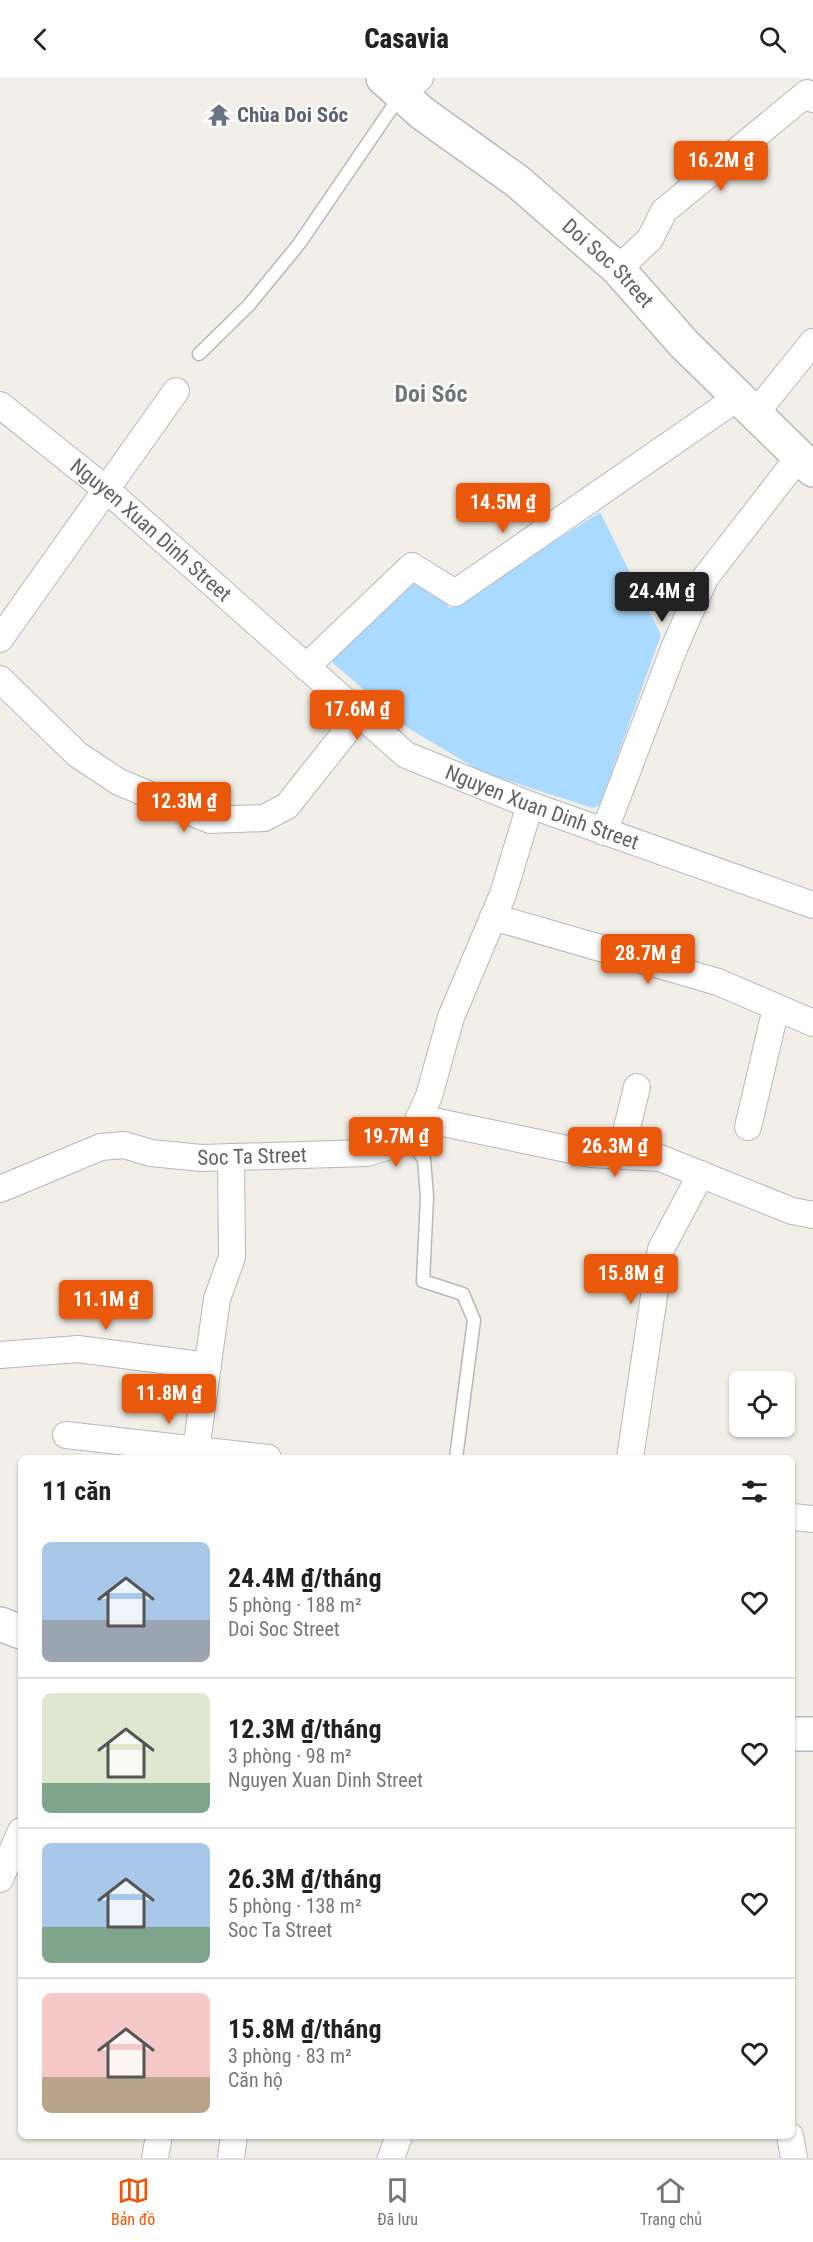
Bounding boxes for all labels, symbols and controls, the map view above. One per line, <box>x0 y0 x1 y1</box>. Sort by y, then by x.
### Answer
icon: back <box>24 23 57 56</box>
text: Casavia <box>364 23 449 55</box>
icon: search <box>756 23 789 56</box>
temple icon: Chùa Doi Sóc <box>206 102 232 128</box>
place label: Chùa Doi Sóc <box>237 103 349 127</box>
pin: 16.2M ₫ <box>666 141 776 192</box>
text: 16.2M ₫ <box>688 148 754 172</box>
street label: Doi Soc Street <box>557 214 658 313</box>
district label: Doi Sóc <box>394 380 468 408</box>
street label: Nguyen Xuan Dinh Street <box>66 454 236 606</box>
pin: 14.5M ₫ <box>448 483 558 534</box>
text: 14.5M ₫ <box>470 490 536 514</box>
pin: 24.4M ₫ <box>607 572 717 623</box>
text: 24.4M ₫ <box>629 579 695 603</box>
pin: 17.6M ₫ <box>302 690 412 741</box>
text: 17.6M ₫ <box>324 697 390 721</box>
street label: Nguyen Xuan Dinh Street <box>442 760 642 854</box>
pin: 12.3M ₫ <box>129 782 239 833</box>
text: 12.3M ₫ <box>151 789 217 813</box>
pin: 28.7M ₫ <box>593 934 703 985</box>
text: 28.7M ₫ <box>615 941 681 965</box>
pin: 19.7M ₫ <box>341 1117 451 1168</box>
text: 19.7M ₫ <box>363 1124 429 1148</box>
pin: 26.3M ₫ <box>560 1127 670 1178</box>
text: 26.3M ₫ <box>582 1134 648 1158</box>
street label: Soc Ta Street <box>197 1143 307 1170</box>
pin: 15.8M ₫ <box>576 1254 686 1305</box>
text: 15.8M ₫ <box>598 1261 664 1285</box>
pin: 11.1M ₫ <box>51 1280 161 1331</box>
text: 11.1M ₫ <box>73 1287 139 1311</box>
map controls <box>729 1371 795 1437</box>
button: locate <box>729 1371 795 1437</box>
pin: 11.8M ₫ <box>114 1374 224 1425</box>
text: 11.8M ₫ <box>136 1381 202 1405</box>
icon: filters <box>738 1475 771 1508</box>
text: 11 căn <box>42 1476 111 1506</box>
text: 24.4M ₫/tháng <box>228 1563 382 1593</box>
icon: home <box>90 1566 162 1638</box>
icon: heart <box>738 1586 771 1619</box>
text: 5 phòng · 188 m² <box>228 1593 362 1617</box>
text: Doi Soc Street <box>228 1617 340 1641</box>
text: 12.3M ₫/tháng <box>228 1714 382 1744</box>
icon: home <box>90 1717 162 1789</box>
icon: heart <box>738 1737 771 1770</box>
text: 3 phòng · 98 m² <box>228 1744 352 1768</box>
text: Nguyen Xuan Dinh Street <box>228 1768 423 1792</box>
text: 26.3M ₫/tháng <box>228 1864 382 1894</box>
icon: home <box>90 1867 162 1939</box>
icon: heart <box>738 1887 771 1920</box>
text: 5 phòng · 138 m² <box>228 1894 362 1918</box>
text: Soc Ta Street <box>228 1918 332 1942</box>
text: 15.8M ₫/tháng <box>228 2014 382 2044</box>
icon: home <box>90 2017 162 2089</box>
icon: heart <box>738 2037 771 2070</box>
text: 3 phòng · 83 m² <box>228 2044 352 2068</box>
text: Căn hộ <box>228 2068 283 2092</box>
tab: Bản đồ <box>111 2174 155 2229</box>
tab: Đã lưu <box>377 2174 418 2229</box>
tab: Trang chủ <box>640 2174 702 2229</box>

